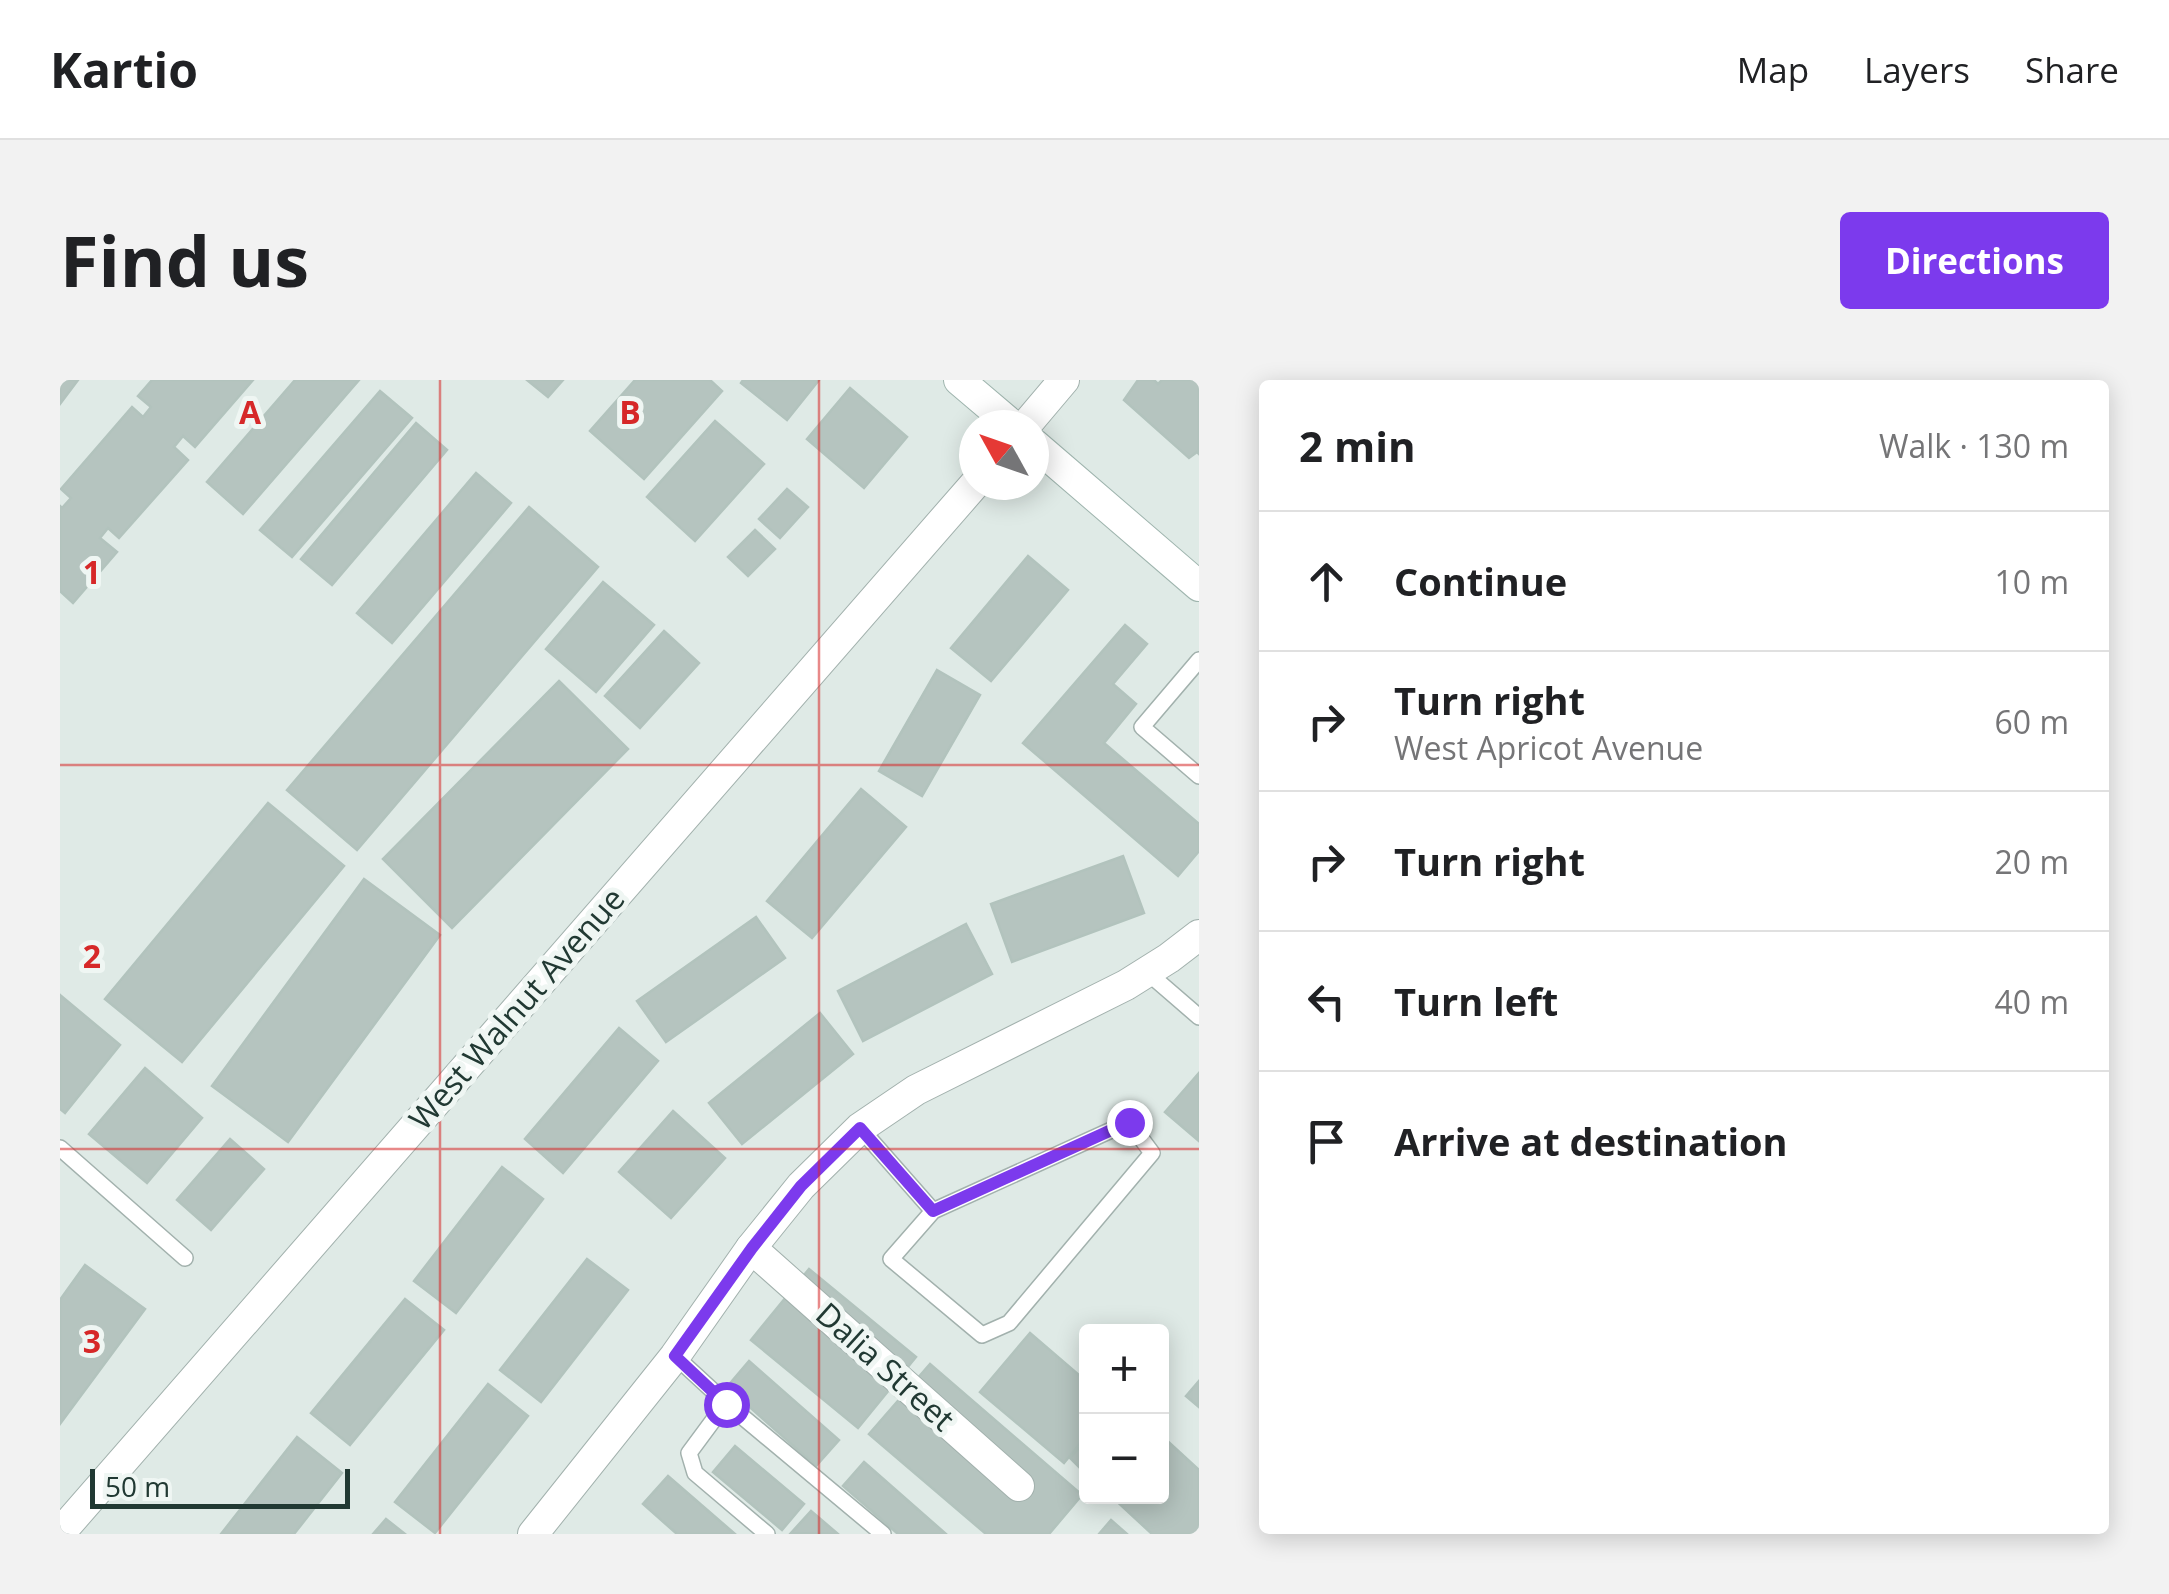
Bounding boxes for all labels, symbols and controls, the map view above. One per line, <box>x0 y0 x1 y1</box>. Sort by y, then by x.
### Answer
text: Kartio <box>50 37 198 102</box>
text: Map <box>1737 46 1809 93</box>
text: Layers <box>1864 46 1970 93</box>
text: Share <box>2025 46 2119 93</box>
text: Find us <box>60 212 309 308</box>
button: Directions <box>1840 212 2109 309</box>
text: A <box>239 390 262 433</box>
text: B <box>619 390 641 433</box>
north arrow <box>959 410 1049 500</box>
text: 2 min <box>1299 417 1416 474</box>
text: Walk · 130 m <box>1879 424 2069 467</box>
text: 1 <box>83 550 101 593</box>
icon: ahead <box>1299 554 1354 609</box>
text: Continue <box>1394 555 1567 607</box>
text: 10 m <box>1994 560 2069 603</box>
text: Turn right <box>1394 674 1585 726</box>
icon: right <box>1299 694 1354 749</box>
text: 60 m <box>1994 700 2069 743</box>
text: West Apricot Avenue <box>1394 726 1703 769</box>
icon: right <box>1299 834 1354 889</box>
text: Turn right <box>1394 835 1585 887</box>
text: 20 m <box>1994 840 2069 883</box>
street label: West Walnut Avenue <box>399 878 633 1138</box>
text: 2 <box>83 934 101 977</box>
icon: left <box>1299 974 1354 1029</box>
text: Turn left <box>1394 975 1558 1027</box>
text: 40 m <box>1994 980 2069 1023</box>
route end <box>1107 1100 1153 1146</box>
icon: arrive <box>1299 1114 1354 1169</box>
text: Arrive at destination <box>1394 1115 1788 1167</box>
street label: Dalia Street <box>807 1292 965 1440</box>
text: 3 <box>83 1319 101 1362</box>
map controls <box>1079 1324 1169 1504</box>
button: + <box>1079 1324 1169 1414</box>
route start <box>704 1382 750 1428</box>
button: − <box>1079 1414 1169 1504</box>
scale bar <box>90 1464 350 1508</box>
text: 50 m <box>105 1467 170 1505</box>

